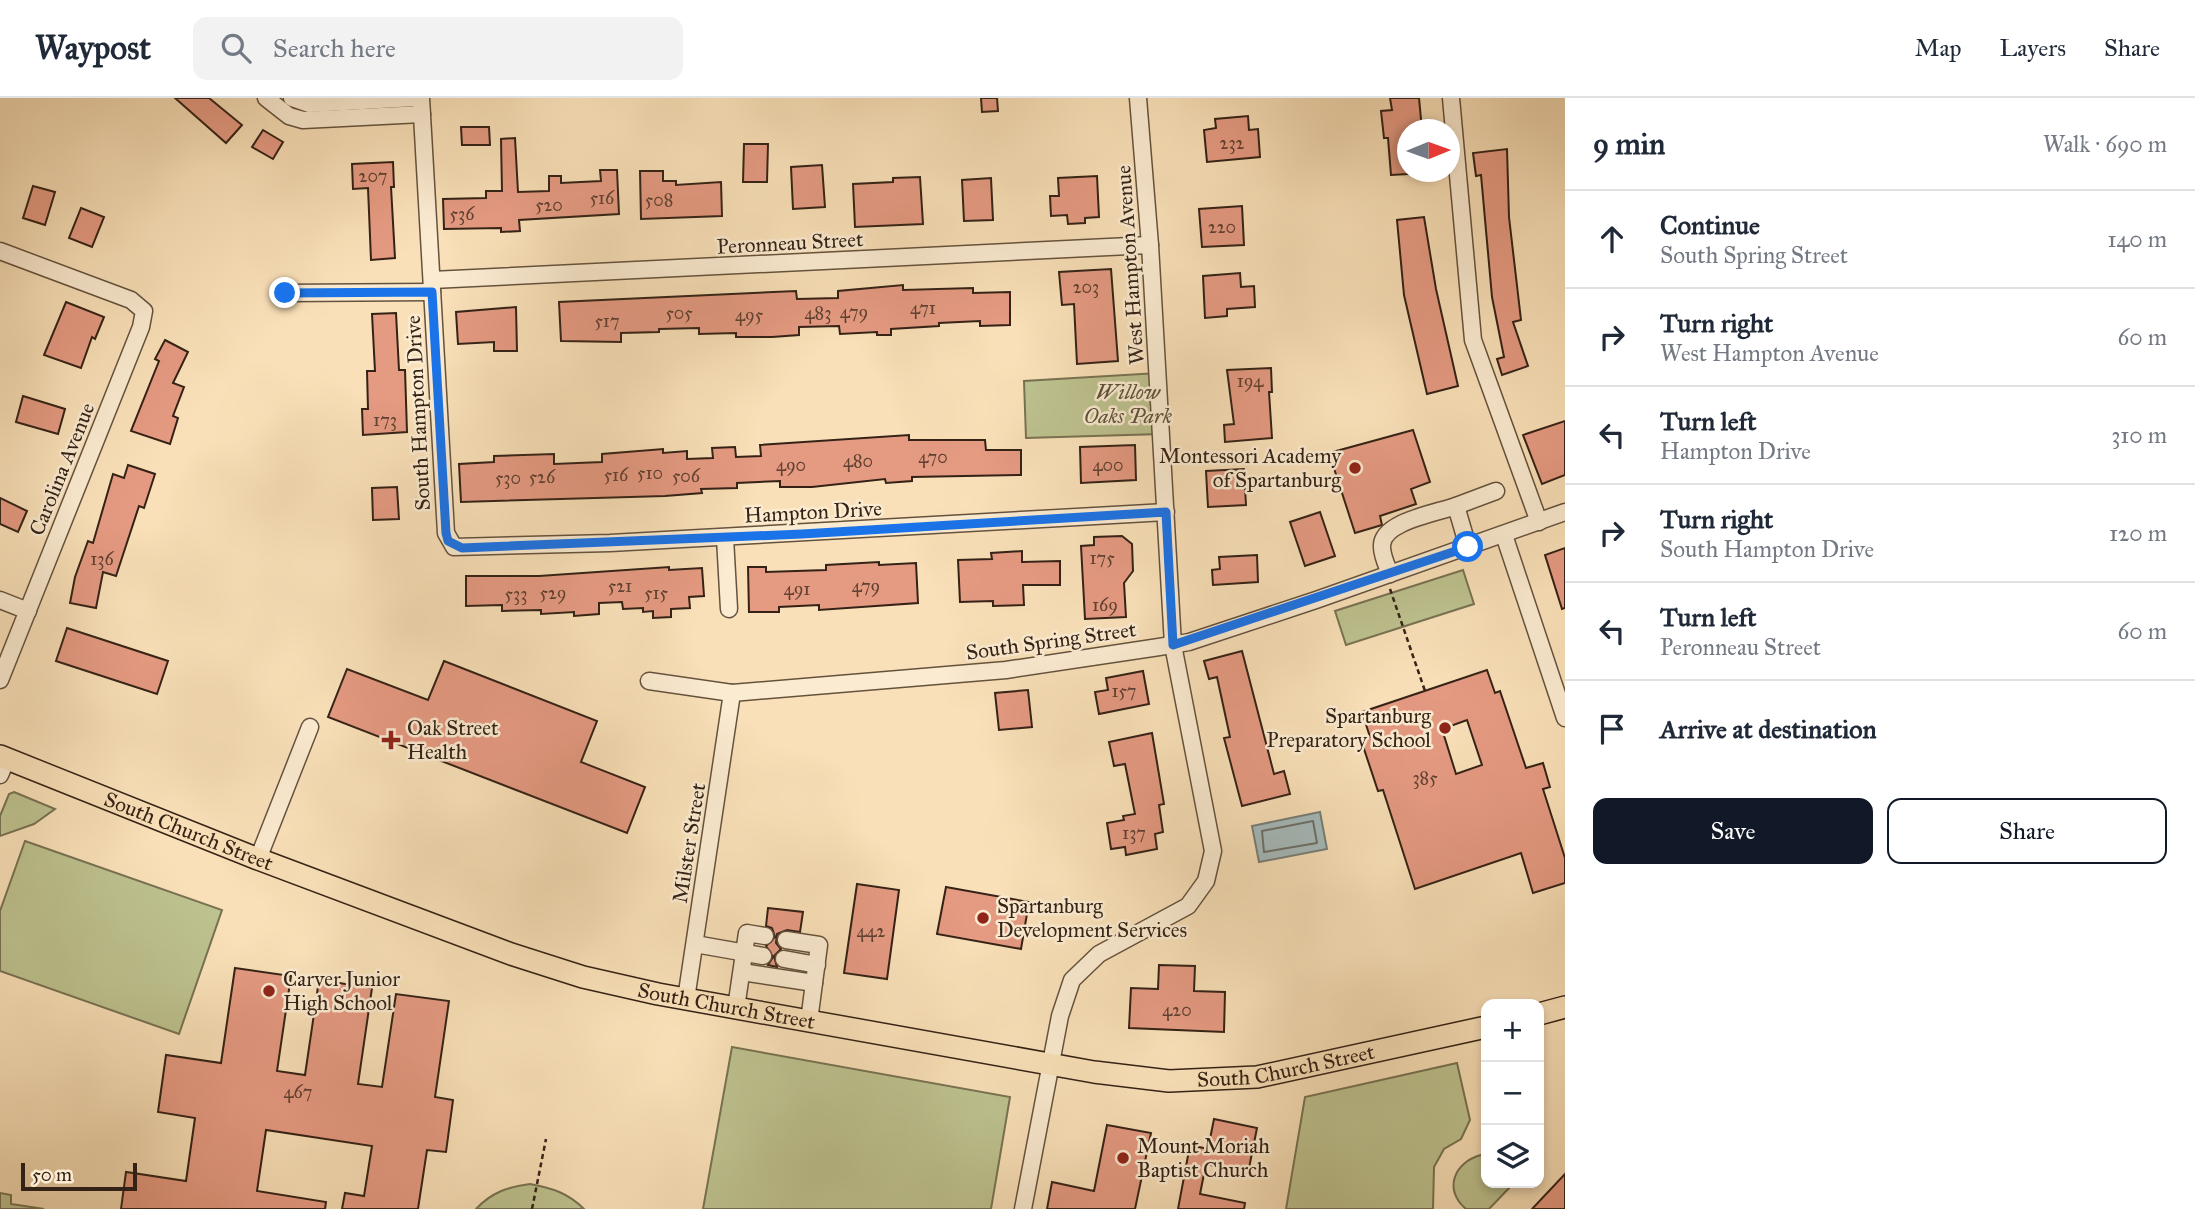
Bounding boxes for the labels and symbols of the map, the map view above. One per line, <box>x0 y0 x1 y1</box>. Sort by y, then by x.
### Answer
north arrow <box>1397 119 1460 182</box>
house number: 232 <box>1220 132 1245 154</box>
street label: West Hampton Avenue <box>1110 164 1150 366</box>
house number: 207 <box>359 165 387 187</box>
house number: 516 <box>590 187 615 209</box>
house number: 508 <box>645 189 673 211</box>
house number: 520 <box>535 194 563 216</box>
house number: 536 <box>450 203 475 225</box>
house number: 220 <box>1208 216 1236 238</box>
street label: Peronneau Street <box>716 226 865 260</box>
house number: 203 <box>1073 276 1099 298</box>
route end <box>269 277 300 308</box>
house number: 471 <box>910 297 936 319</box>
house number: 479 <box>840 301 868 323</box>
house number: 505 <box>665 302 693 324</box>
house number: 483 <box>805 302 831 324</box>
house number: 495 <box>735 304 764 326</box>
house number: 517 <box>594 310 620 332</box>
street label: South Hampton Drive <box>400 314 436 511</box>
house number: 194 <box>1237 370 1264 392</box>
park label: Willow Oaks Park <box>1084 379 1173 429</box>
street label: Carolina Avenue <box>24 399 101 539</box>
house number: 173 <box>373 409 397 431</box>
place label: Montessori Academy of Spartanburg <box>1159 443 1342 493</box>
house number: 470 <box>918 446 948 468</box>
house number: 480 <box>843 450 873 472</box>
house number: 490 <box>776 454 806 476</box>
house number: 400 <box>1093 454 1123 476</box>
marker: Montessori Academy of Spartanburg <box>1347 460 1363 476</box>
house number: 510 <box>637 462 663 484</box>
house number: 516 <box>604 464 629 486</box>
house number: 506 <box>672 465 701 487</box>
house number: 526 <box>529 466 556 488</box>
house number: 530 <box>495 467 521 489</box>
street label: Hampton Drive <box>744 495 883 529</box>
route start <box>1452 531 1483 562</box>
house number: 175 <box>1089 547 1115 569</box>
house number: 136 <box>90 548 115 570</box>
house number: 521 <box>608 575 632 597</box>
house number: 479 <box>852 575 880 597</box>
house number: 491 <box>784 578 810 600</box>
house number: 529 <box>540 582 566 604</box>
house number: 515 <box>644 582 668 604</box>
house number: 533 <box>505 583 527 605</box>
house number: 169 <box>1092 594 1118 616</box>
street label: South Spring Street <box>964 616 1138 666</box>
house number: 157 <box>1112 680 1136 702</box>
place label: Spartanburg Preparatory School <box>1267 703 1431 753</box>
place label: Oak Street Health <box>407 715 499 765</box>
marker: Spartanburg Preparatory School <box>1437 720 1453 736</box>
marker: Oak Street Health <box>381 730 401 750</box>
house number: 385 <box>1412 767 1438 789</box>
street label: Milster Street <box>667 780 711 905</box>
street label: South Church Street <box>100 786 277 877</box>
house number: 137 <box>1122 822 1146 844</box>
place label: Spartanburg Development Services <box>997 893 1187 943</box>
marker: Spartanburg Development Services <box>975 910 991 926</box>
house number: 442 <box>857 920 886 942</box>
place label: Carver Junior High School <box>283 966 400 1016</box>
street label: South Church Street <box>635 977 818 1035</box>
marker: Carver Junior High School <box>261 983 277 999</box>
house number: 420 <box>1162 999 1192 1021</box>
street label: South Church Street <box>1196 1039 1377 1093</box>
house number: 467 <box>284 1081 312 1103</box>
place label: Mount Moriah Baptist Church <box>1137 1133 1270 1183</box>
marker: Mount Moriah Baptist Church <box>1115 1150 1131 1166</box>
scale bar <box>21 1160 136 1192</box>

